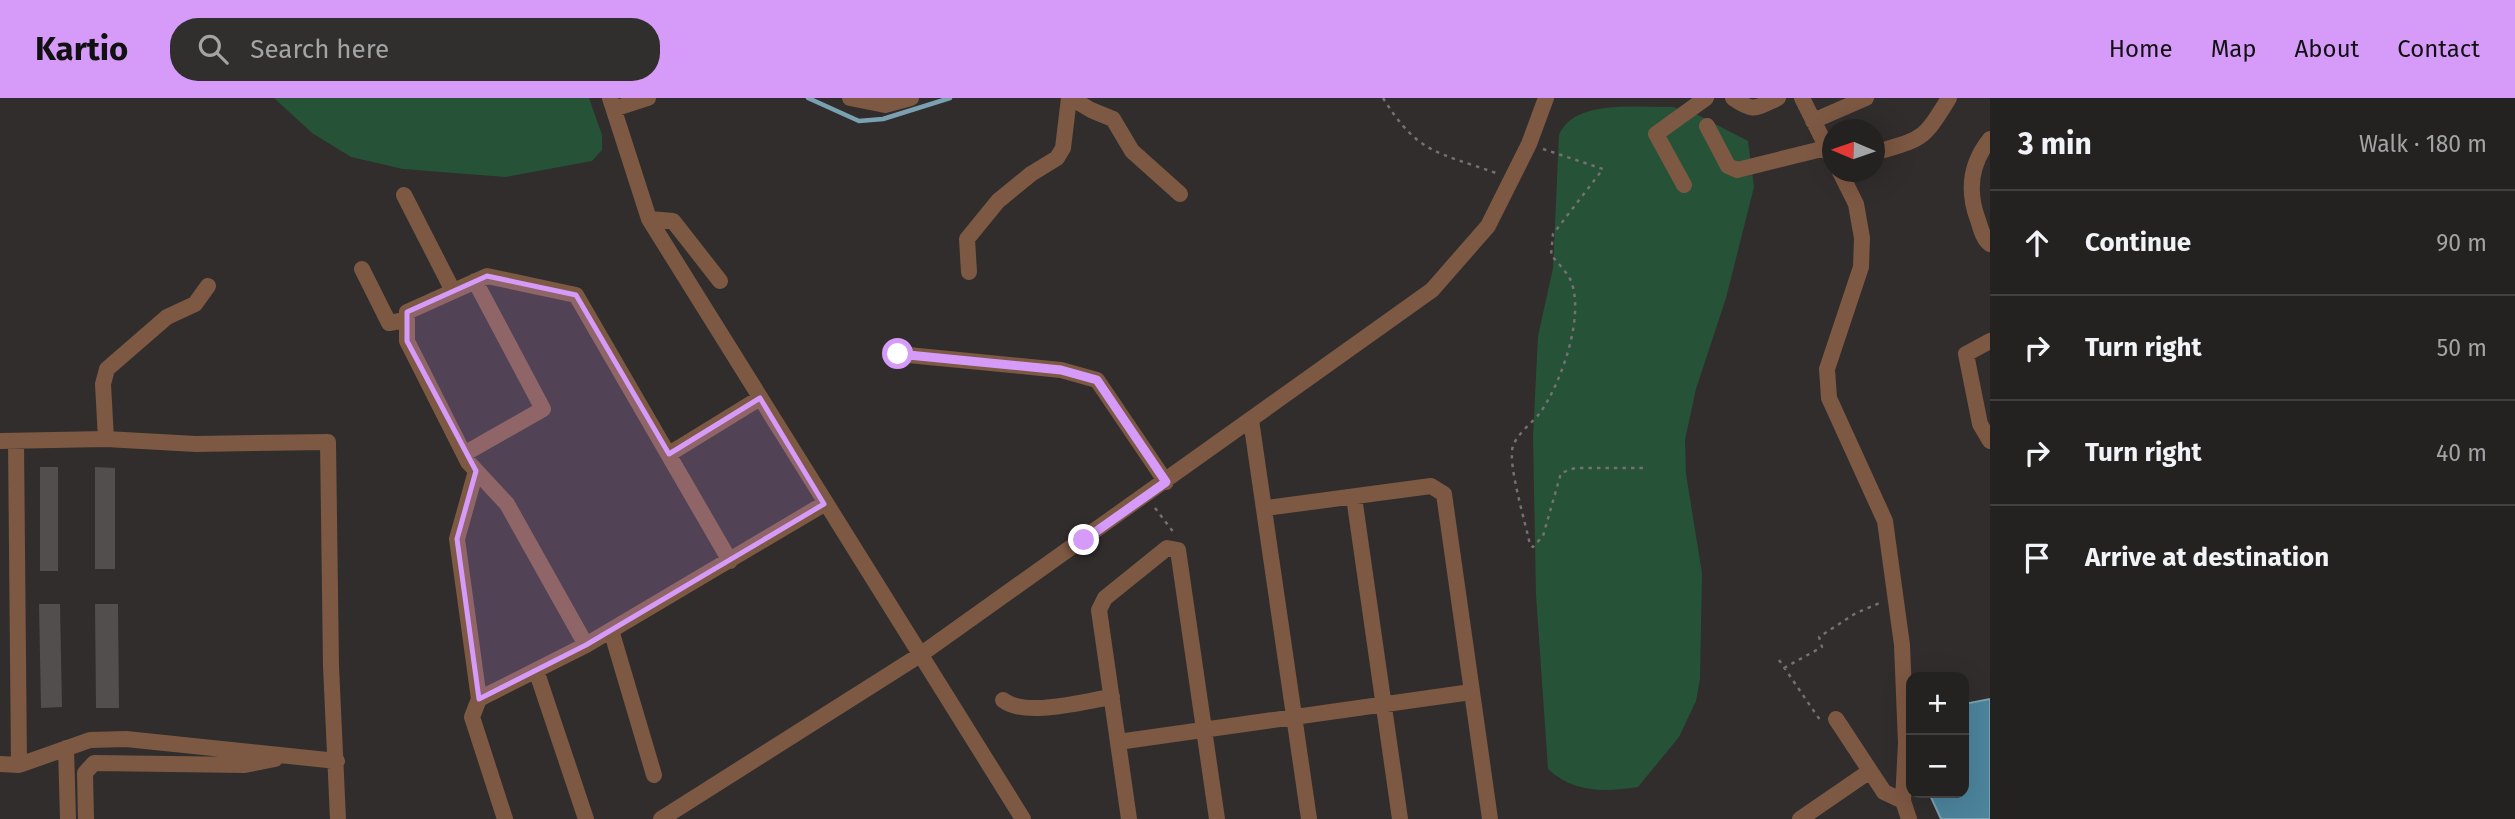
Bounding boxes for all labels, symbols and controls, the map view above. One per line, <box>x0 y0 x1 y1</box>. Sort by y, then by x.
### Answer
search box <box>170 18 660 81</box>
text: Kartio <box>35 29 128 69</box>
icon: search <box>194 30 232 68</box>
text: Search here <box>250 34 389 65</box>
text: Home <box>2109 35 2173 63</box>
text: Map <box>2211 35 2257 63</box>
text: About <box>2295 35 2359 63</box>
text: Contact <box>2397 35 2480 63</box>
north arrow <box>1822 119 1885 182</box>
text: 3 min <box>2018 126 2092 162</box>
text: Walk · 180 m <box>2359 130 2487 158</box>
icon: ahead <box>2018 224 2056 262</box>
text: Continue <box>2085 227 2191 258</box>
text: 90 m <box>2436 229 2487 257</box>
icon: right <box>2018 329 2056 367</box>
text: Turn right <box>2085 332 2202 363</box>
text: 50 m <box>2437 334 2487 362</box>
route start <box>882 338 913 369</box>
icon: right <box>2018 434 2056 472</box>
text: Turn right <box>2085 437 2202 468</box>
text: 40 m <box>2436 439 2487 467</box>
route end <box>1068 524 1099 555</box>
icon: arrive <box>2018 539 2056 577</box>
text: Arrive at destination <box>2085 542 2329 573</box>
map controls <box>1906 672 1969 798</box>
button: + <box>1906 672 1969 735</box>
button: − <box>1906 735 1969 798</box>

